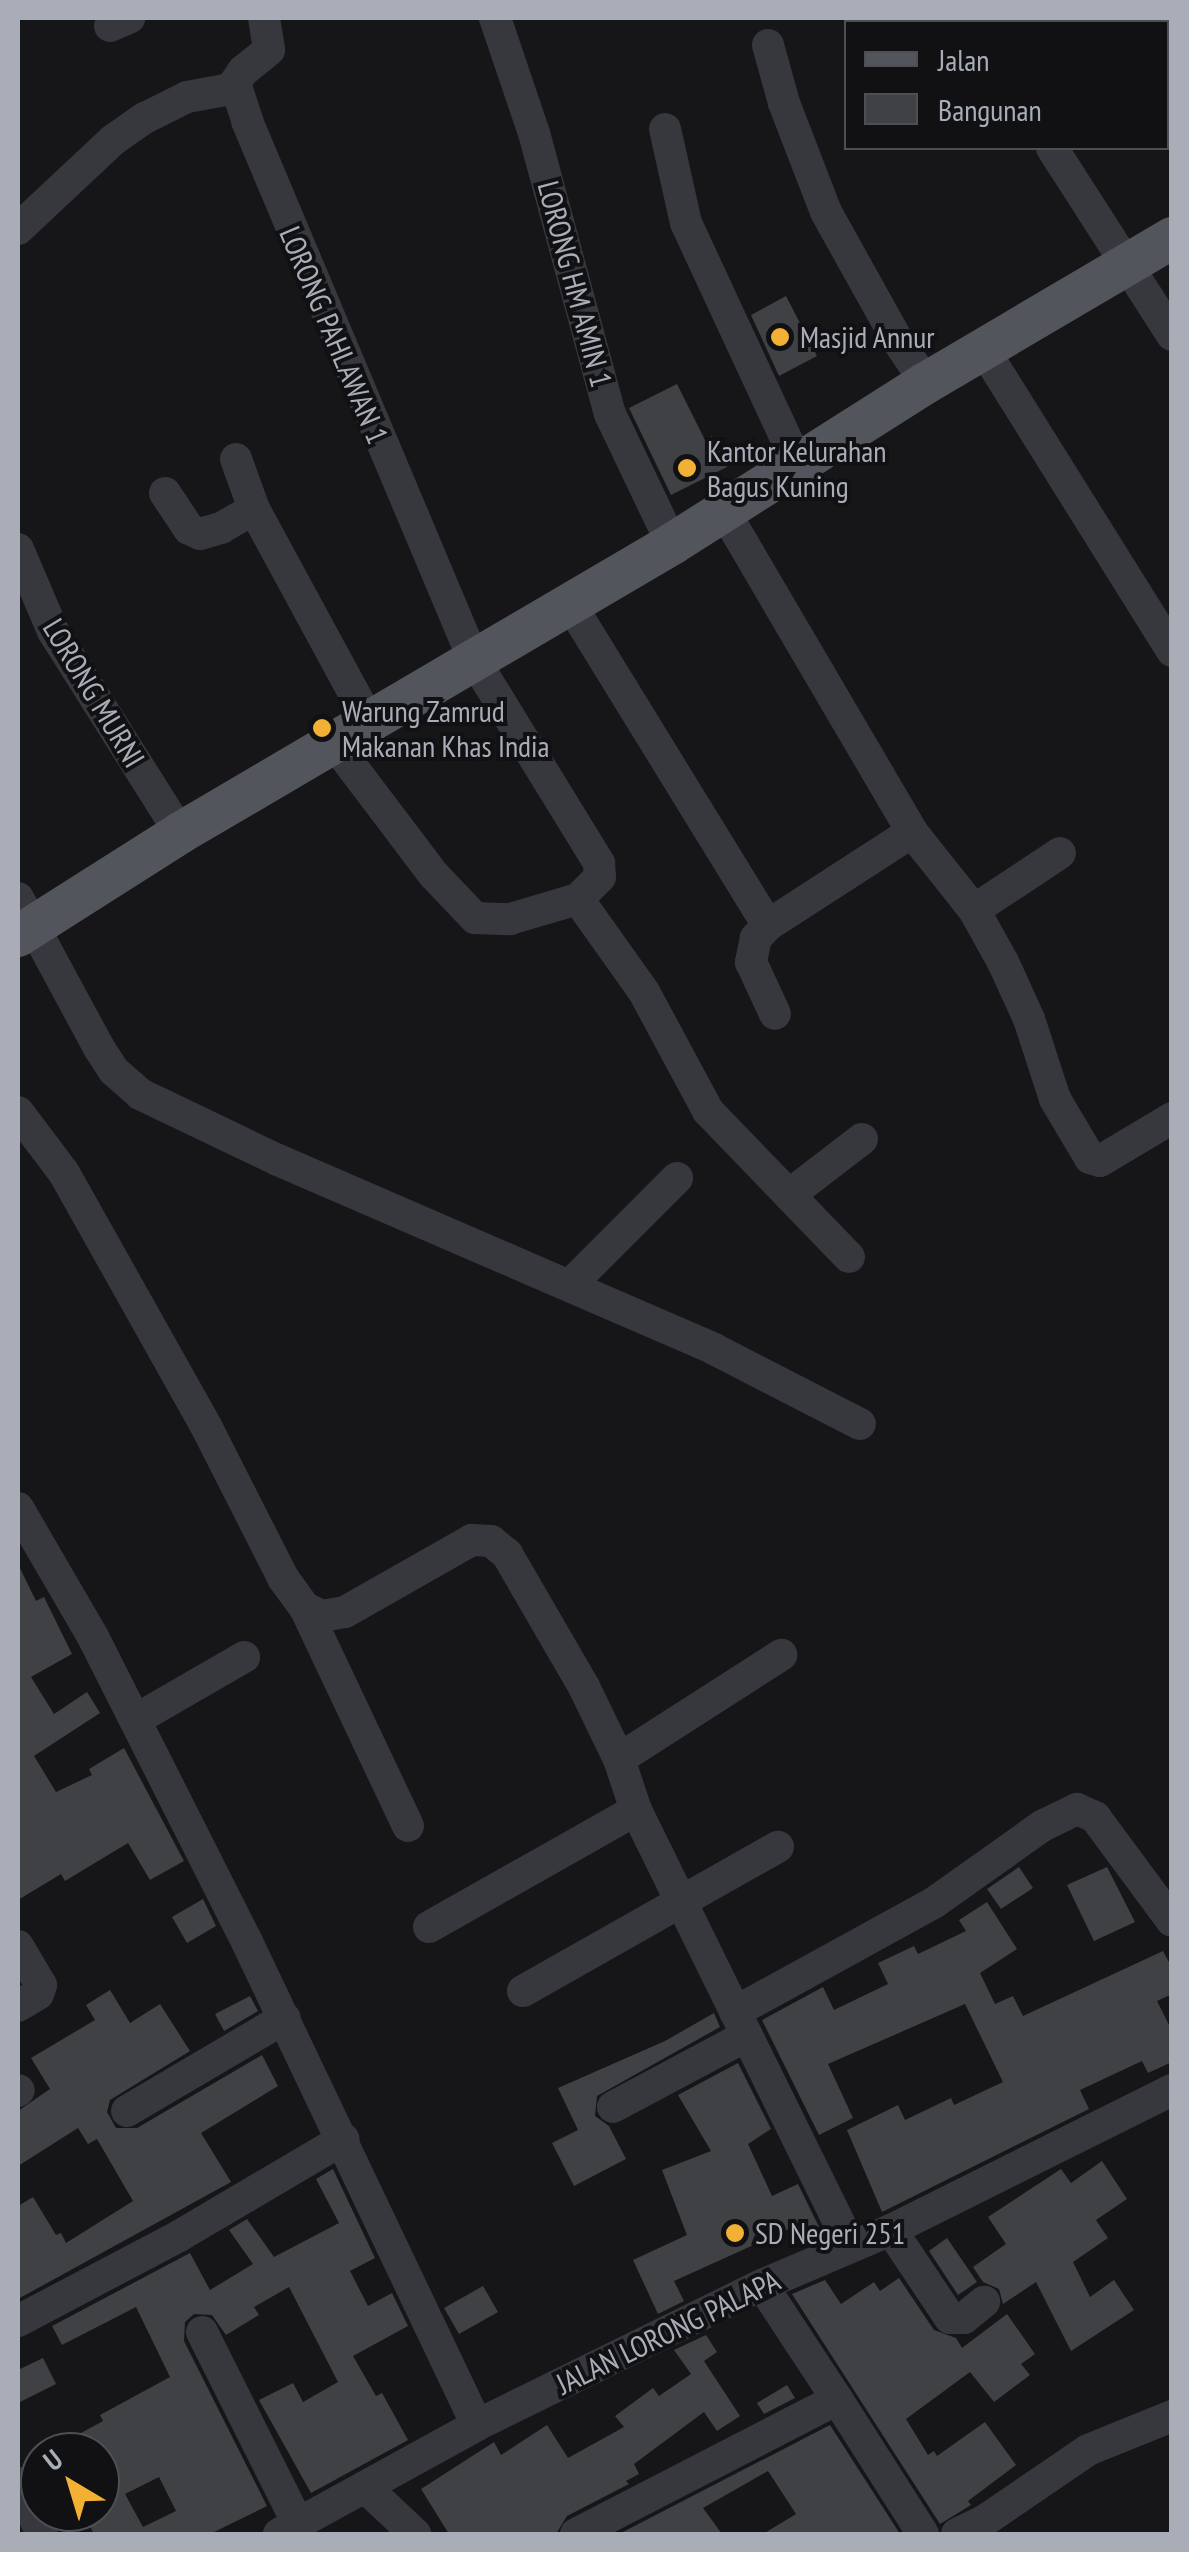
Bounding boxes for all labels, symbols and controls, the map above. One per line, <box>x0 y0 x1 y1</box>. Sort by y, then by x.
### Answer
legend <box>844 20 1169 150</box>
text: Jalan <box>938 40 989 79</box>
text: Bangunan <box>938 90 1042 129</box>
street label: LORONG HM AMIN 1 <box>530 177 620 391</box>
street label: LORONG PAHLAWAN 1 <box>272 221 396 449</box>
place label: Masjid Annur <box>800 319 935 355</box>
marker: Masjid Annur <box>769 326 791 348</box>
place label: Kantor Kelurahan Bagus Kuning <box>707 433 886 504</box>
marker: Kantor Kelurahan Bagus Kuning <box>676 457 698 479</box>
street label: LORONG MURNI <box>36 612 152 774</box>
place label: Warung Zamrud Makanan Khas India <box>342 693 550 764</box>
marker: Warung Zamrud Makanan Khas India <box>311 717 333 739</box>
place label: SD Negeri 251 <box>755 2215 905 2251</box>
marker: SD Negeri 251 <box>724 2222 746 2244</box>
street label: JALAN LORONG PALAPA <box>550 2262 786 2402</box>
north arrow <box>20 2432 120 2532</box>
text: U <box>35 2441 70 2479</box>

